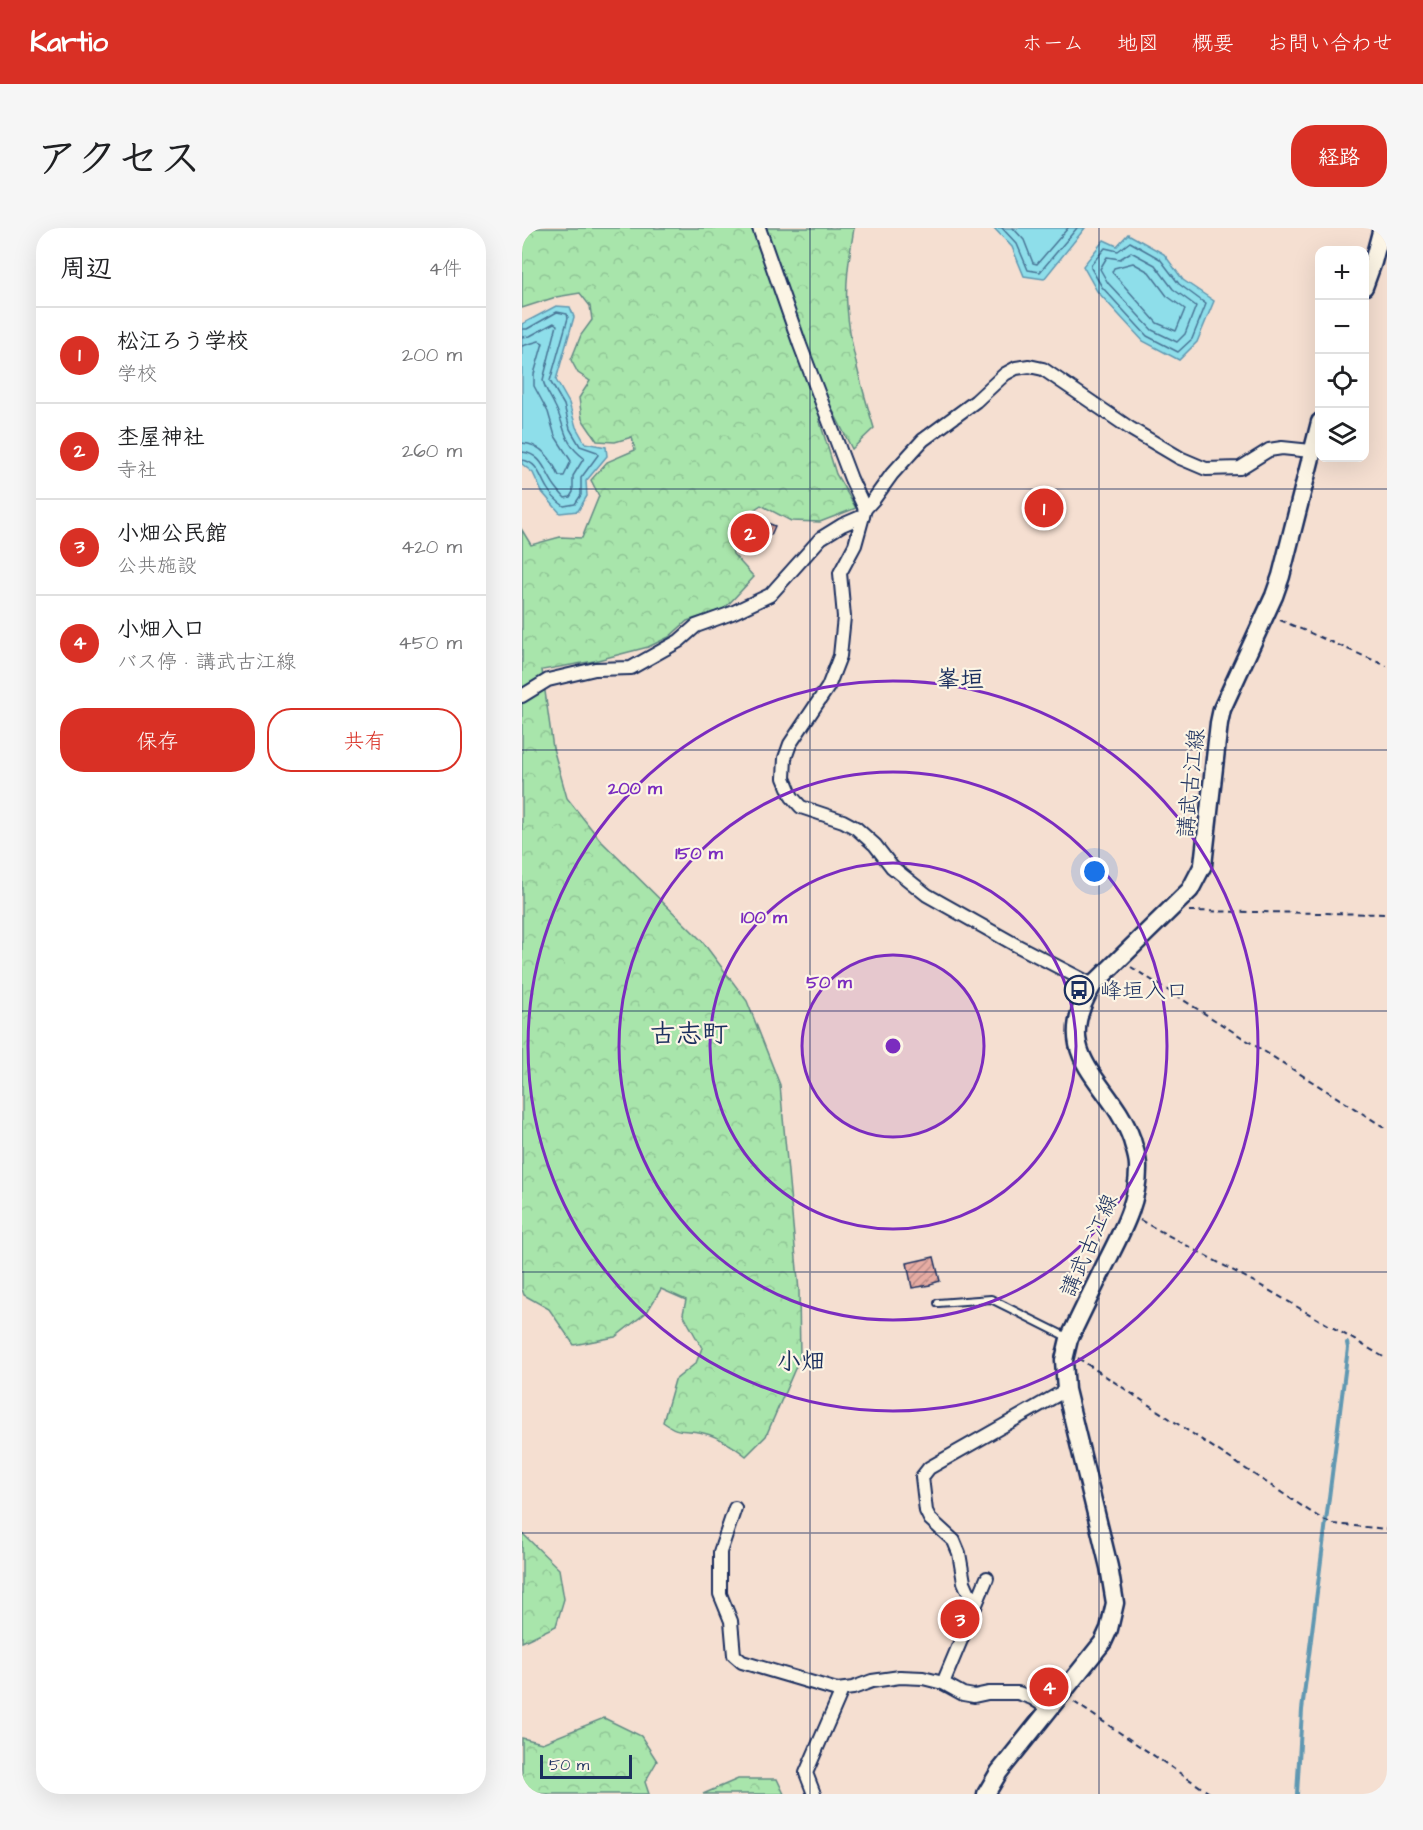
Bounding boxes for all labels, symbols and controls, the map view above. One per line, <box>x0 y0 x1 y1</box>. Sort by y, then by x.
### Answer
text: Kartio <box>30 23 108 62</box>
text: ホーム <box>1022 29 1084 58</box>
text: 地図 <box>1117 29 1159 58</box>
text: 概要 <box>1192 29 1234 58</box>
text: お問い合わせ <box>1267 29 1393 58</box>
button: 経路 <box>1291 125 1387 187</box>
text: アクセス <box>36 131 201 189</box>
map controls <box>1315 246 1369 462</box>
button: + <box>1315 246 1369 300</box>
text: 周辺 <box>60 251 112 287</box>
text: 4件 <box>428 255 462 283</box>
button: − <box>1315 300 1369 354</box>
text: 松江ろう学校 <box>117 326 249 357</box>
text: 1 <box>78 341 81 369</box>
text: 200 m <box>402 341 462 369</box>
button: locate <box>1315 354 1369 408</box>
text: 学校 <box>117 360 157 388</box>
button: layers <box>1315 408 1369 462</box>
text: 杢屋神社 <box>117 422 205 453</box>
text: 2 <box>74 437 85 465</box>
text: 260 m <box>402 437 462 465</box>
text: 寺社 <box>117 456 157 484</box>
pin: 1 <box>1024 486 1064 530</box>
pin: 2 <box>730 510 770 556</box>
text: 小畑公民館 <box>117 518 227 549</box>
text: 3 <box>74 533 85 561</box>
text: 420 m <box>401 533 462 561</box>
text: 公共施設 <box>117 552 197 580</box>
text: 小畑入口 <box>117 614 205 645</box>
text: 4 <box>73 629 86 657</box>
text: 450 m <box>398 629 462 657</box>
text: バス停 · 講武古江線 <box>117 648 296 676</box>
district label: 峯垣 <box>936 663 984 697</box>
button: 保存 <box>60 708 255 772</box>
button: 共有 <box>267 708 462 772</box>
street label: 講武古江線 <box>1170 727 1213 839</box>
text: 200 m <box>607 776 663 801</box>
text: 150 m <box>675 841 724 866</box>
your location <box>1080 857 1109 886</box>
text: 100 m <box>741 905 788 930</box>
text: 50 m <box>806 970 853 995</box>
bus stop icon: 峰垣入口 <box>1063 974 1095 1006</box>
place label: 峰垣入口 <box>1100 976 1188 1007</box>
district label: 古志町 <box>650 1016 728 1052</box>
centre of rings <box>883 1036 903 1056</box>
street label: 講武古江線 <box>1053 1189 1126 1302</box>
district label: 小畑 <box>777 1345 825 1379</box>
pin: 3 <box>940 1596 980 1642</box>
pin: 4 <box>1030 1664 1068 1710</box>
scale bar <box>540 1752 632 1780</box>
text: 50 m <box>549 1754 589 1776</box>

